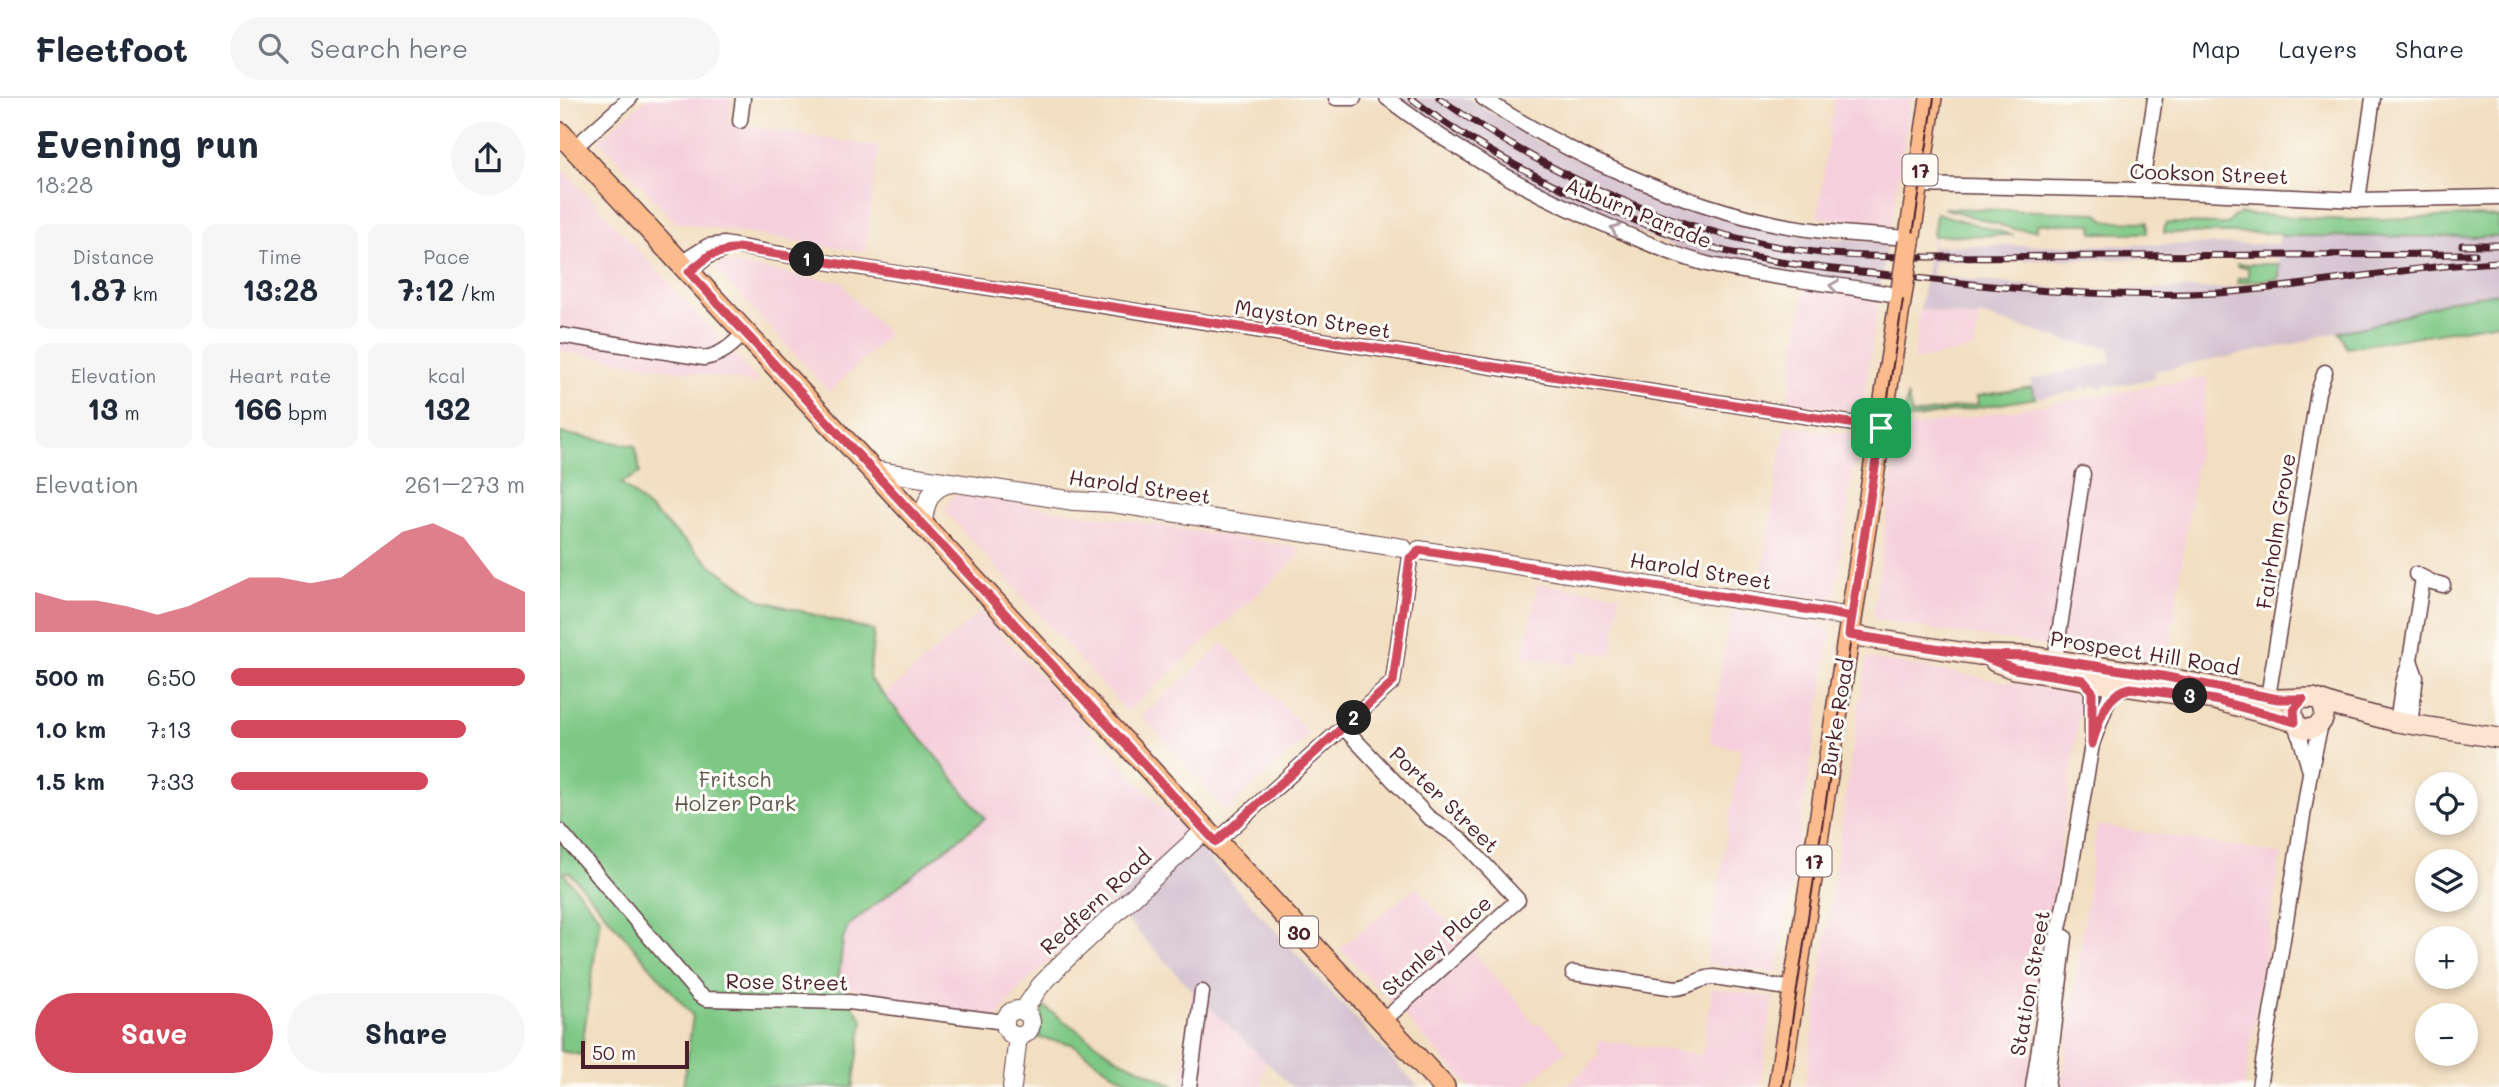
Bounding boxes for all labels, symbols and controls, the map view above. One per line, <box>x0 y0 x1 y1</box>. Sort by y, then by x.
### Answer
search box <box>230 17 720 80</box>
text: Fleetfoot <box>35 27 188 70</box>
icon: search <box>254 29 292 67</box>
text: Search here <box>310 31 468 65</box>
text: Map <box>2192 33 2240 64</box>
text: Layers <box>2278 33 2357 64</box>
text: Share <box>2395 33 2464 64</box>
text: Evening run <box>35 118 259 168</box>
button: share <box>451 121 525 195</box>
road number: 17 <box>1902 155 1938 186</box>
street label: Cookson Street <box>2129 157 2289 189</box>
text: 18:28 <box>35 169 93 199</box>
street label: Auburn Parade <box>1562 170 1716 254</box>
one-way arrow <box>1609 223 1622 237</box>
pin: 1 <box>790 242 824 276</box>
text: Distance <box>72 244 154 269</box>
text: Time <box>258 244 302 269</box>
text: Pace <box>423 244 470 269</box>
text: 1 <box>802 246 811 271</box>
text: 1.87 <box>69 269 127 309</box>
text: 13:28 <box>242 269 318 309</box>
text: 7:12 <box>398 269 454 309</box>
one-way arrow <box>1828 278 1840 293</box>
text: km <box>127 281 158 306</box>
text: /km <box>454 281 495 306</box>
street label: Mayston Street <box>1233 292 1393 344</box>
text: Elevation <box>71 363 156 388</box>
text: Heart rate <box>229 363 331 388</box>
text: kcal <box>428 363 466 388</box>
text: 13 <box>87 388 118 428</box>
text: 166 <box>233 388 282 428</box>
text: 132 <box>423 388 471 428</box>
pin <box>1851 398 1911 458</box>
text: m <box>118 400 140 425</box>
text: bpm <box>282 400 327 425</box>
icon: arrive <box>1862 409 1900 447</box>
street label: Fairholm Grove <box>2249 451 2301 611</box>
street label: Harold Street <box>1067 463 1213 509</box>
text: Elevation <box>35 469 138 499</box>
text: 261–273 m <box>404 469 525 499</box>
street label: Harold Street <box>1628 545 1774 595</box>
street label: Prospect Hill Road <box>2048 624 2242 680</box>
street label: Burke Road <box>1813 656 1859 778</box>
text: 500 m <box>35 662 105 692</box>
text: 6:50 <box>147 662 196 692</box>
pin: 3 <box>2172 678 2208 714</box>
text: 3 <box>2184 683 2195 708</box>
pin: 2 <box>1336 700 1372 736</box>
text: 2 <box>1348 705 1359 730</box>
text: 1.0 km <box>35 714 106 744</box>
text: 7:13 <box>147 714 191 744</box>
street label: Porter Street <box>1384 740 1506 858</box>
park label: Fritsch Holzer Park <box>674 765 796 816</box>
text: 1.5 km <box>35 766 105 796</box>
text: 7:33 <box>147 766 194 796</box>
map controls <box>2415 772 2478 1066</box>
button: locate <box>2415 772 2478 835</box>
street label: Redfern Road <box>1034 843 1156 959</box>
road number: 17 <box>1796 846 1832 876</box>
button: layers <box>2415 849 2478 912</box>
street label: Stanley Place <box>1376 889 1496 1001</box>
street label: Station Street <box>2003 908 2055 1058</box>
road number: 30 <box>1280 916 1318 947</box>
button: + <box>2415 926 2478 989</box>
street label: Rose Street <box>725 966 849 996</box>
button: Save <box>35 993 273 1073</box>
button: Share <box>287 993 525 1073</box>
button: − <box>2415 1003 2478 1066</box>
scale bar <box>581 1038 690 1070</box>
text: 50 m <box>592 1040 636 1065</box>

